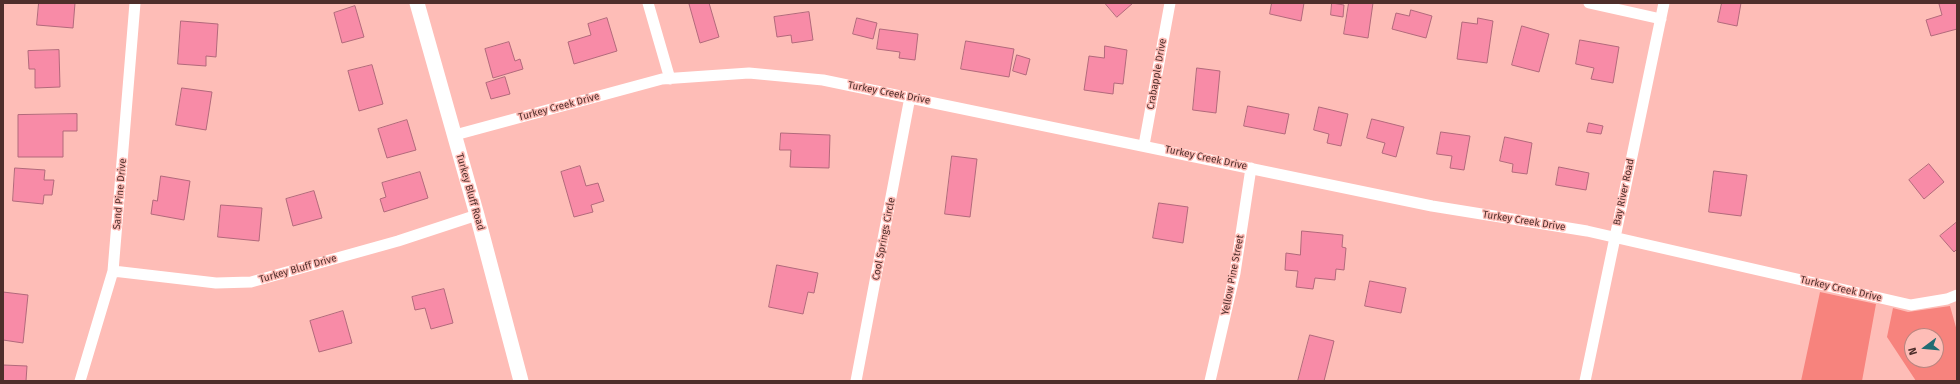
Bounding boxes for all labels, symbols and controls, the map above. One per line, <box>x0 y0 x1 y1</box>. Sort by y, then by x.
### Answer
street label: Crabapple Drive <box>1145 38 1169 110</box>
street label: Turkey Creek Drive <box>847 79 931 107</box>
street label: Turkey Creek Drive <box>517 90 601 124</box>
street label: Turkey Creek Drive <box>1164 143 1248 173</box>
street label: Turkey Bluff Road <box>453 152 487 232</box>
street label: Sand Pine Drive <box>111 158 129 230</box>
street label: Bay River Road <box>1611 158 1637 226</box>
street label: Cool Springs Circle <box>870 197 898 281</box>
street label: Turkey Creek Drive <box>1482 209 1566 233</box>
street label: Yellow Pine Street <box>1219 234 1247 316</box>
street label: Turkey Bluff Drive <box>258 252 338 286</box>
street label: Turkey Creek Drive <box>1799 274 1883 304</box>
north arrow <box>1904 328 1944 368</box>
text: N <box>1906 346 1920 356</box>

